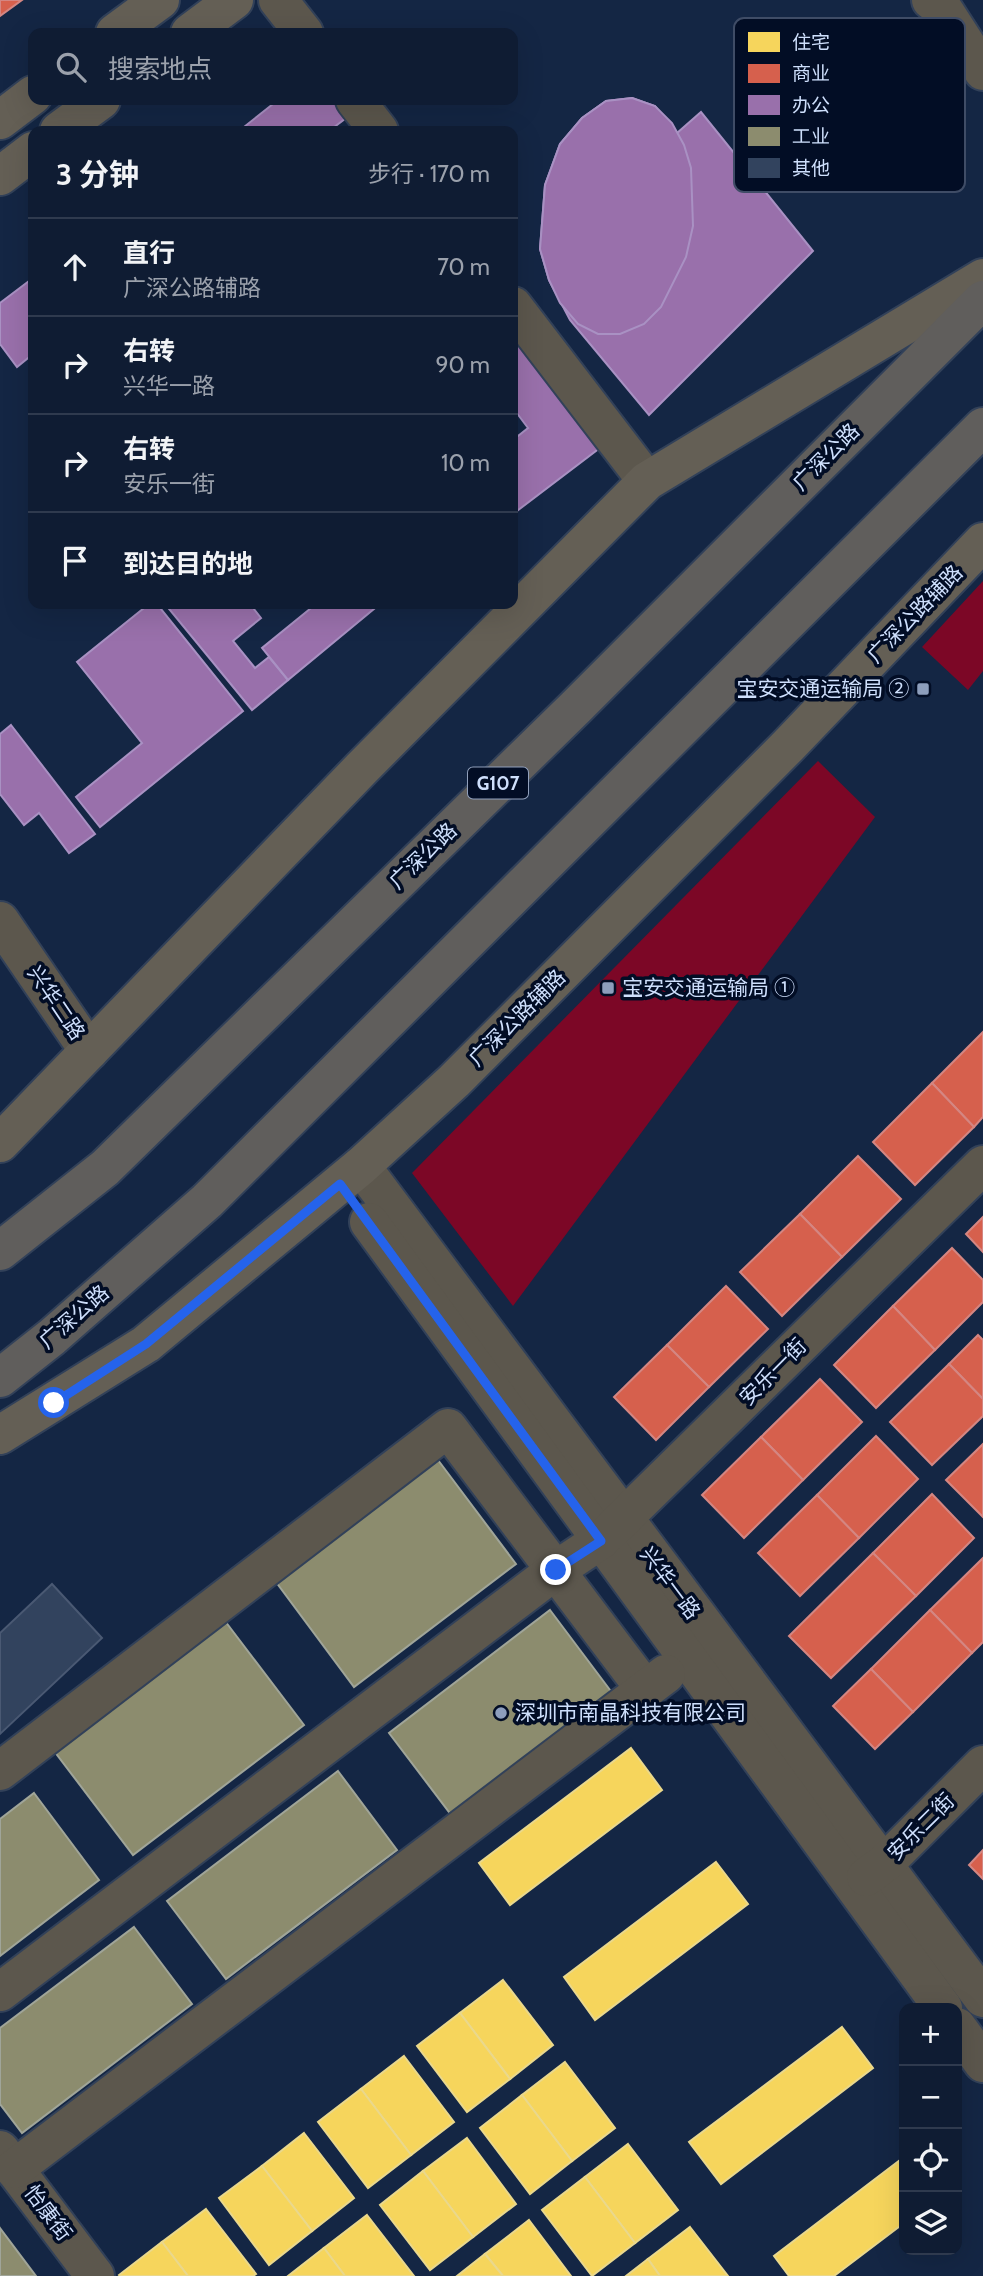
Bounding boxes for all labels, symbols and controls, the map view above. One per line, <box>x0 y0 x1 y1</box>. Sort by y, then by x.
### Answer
legend <box>734 18 965 192</box>
search box <box>28 28 518 105</box>
text: 住宅 <box>792 31 830 54</box>
icon: search <box>52 48 90 86</box>
text: 搜索地点 <box>108 53 212 85</box>
text: 商业 <box>792 62 830 85</box>
text: 办公 <box>792 94 830 117</box>
text: 工业 <box>792 125 830 148</box>
text: 3 分钟 <box>56 156 139 193</box>
text: 其他 <box>792 157 830 180</box>
text: 步行 · 170 m <box>368 160 490 188</box>
text: 直行 <box>123 237 175 269</box>
icon: ahead <box>56 248 94 286</box>
text: 70 m <box>437 253 490 281</box>
text: 广深公路辅路 <box>123 274 261 302</box>
text: 右转 <box>123 335 175 367</box>
icon: right <box>56 346 94 384</box>
text: 90 m <box>436 351 490 379</box>
text: 兴华一路 <box>123 372 215 400</box>
street label: 广深公路 <box>787 418 864 495</box>
text: 右转 <box>123 433 175 465</box>
icon: right <box>56 444 94 482</box>
text: 10 m <box>441 449 490 477</box>
text: 安乐一街 <box>123 470 215 498</box>
icon: arrive <box>56 542 94 580</box>
text: 到达目的地 <box>123 548 253 580</box>
street label: 广深公路辅路 <box>862 560 967 668</box>
place label: 宝安交通运输局 ② <box>736 676 909 701</box>
marker: 宝安交通运输局 ② <box>915 681 931 697</box>
road number: G107 <box>468 768 528 798</box>
street label: 广深公路 <box>384 817 462 894</box>
street label: 兴华二路 <box>23 961 90 1045</box>
street label: 广深公路辅路 <box>463 964 570 1071</box>
place label: 宝安交通运输局 ① <box>622 975 795 1000</box>
marker: 宝安交通运输局 ① <box>600 980 616 996</box>
street label: 广深公路 <box>34 1280 114 1354</box>
street label: 安乐一街 <box>734 1333 811 1410</box>
route start <box>38 1387 69 1418</box>
street label: 兴华一路 <box>635 1542 706 1624</box>
route end <box>540 1554 571 1585</box>
place label: 深圳市南晶科技有限公司 <box>515 1700 746 1725</box>
marker: 深圳市南晶科技有限公司 <box>493 1705 509 1721</box>
street label: 安乐二街 <box>882 1788 959 1865</box>
map controls <box>899 2003 962 2255</box>
button: + <box>899 2003 962 2066</box>
button: − <box>899 2066 962 2129</box>
button: locate <box>899 2129 962 2192</box>
street label: 怡康街 <box>19 2180 77 2245</box>
button: layers <box>899 2192 962 2255</box>

